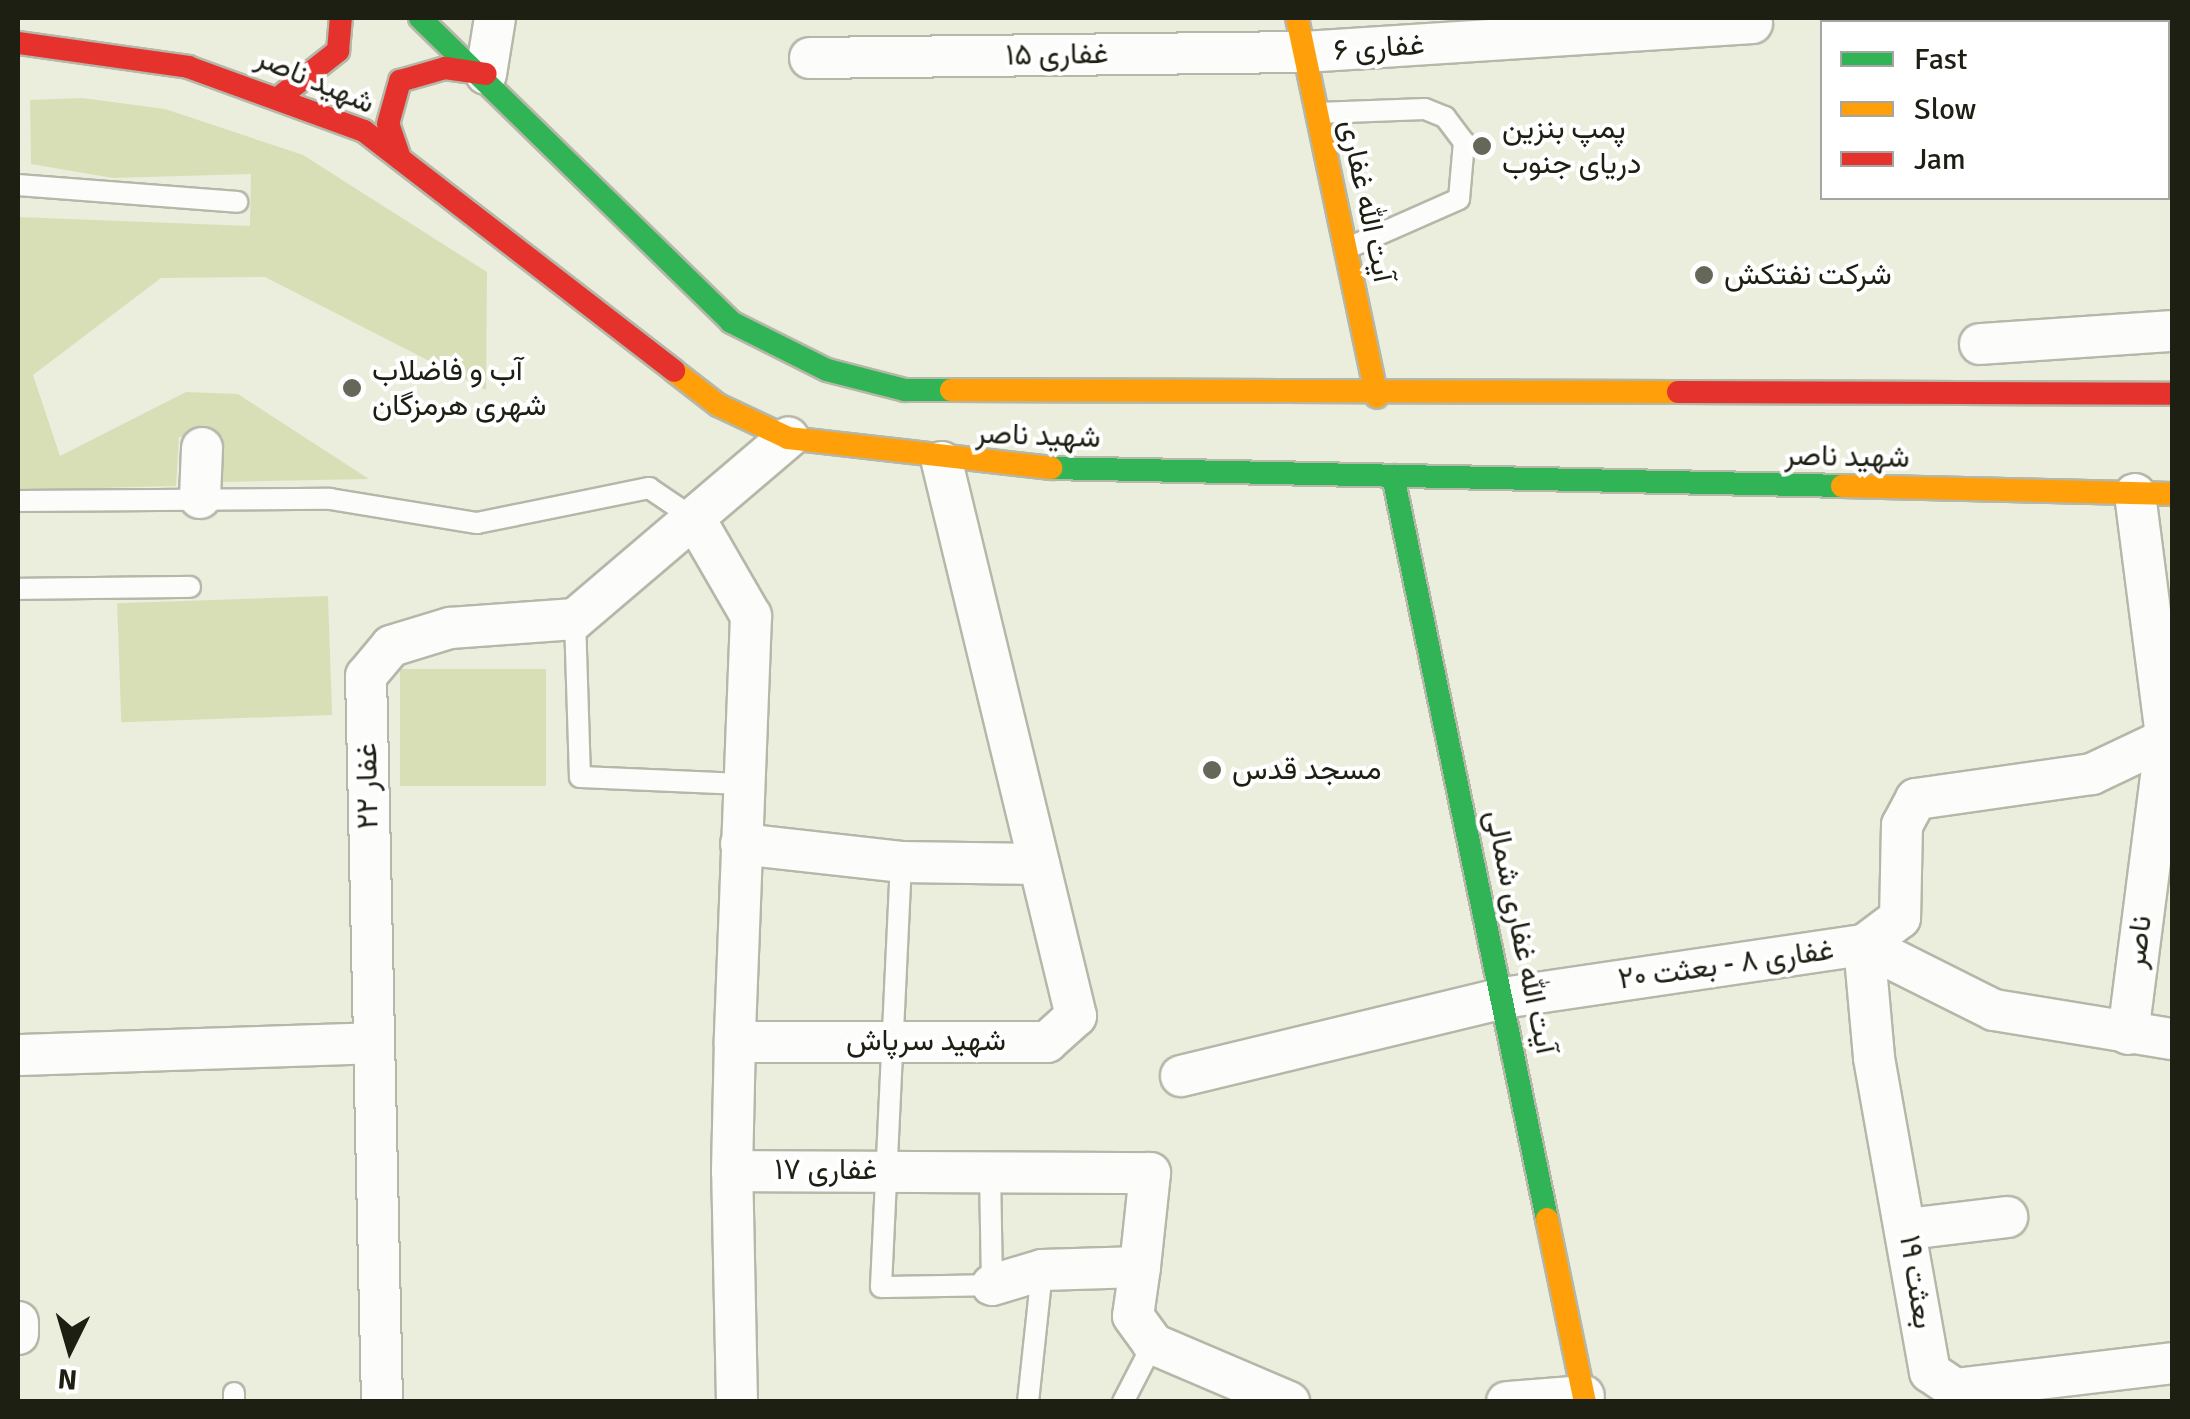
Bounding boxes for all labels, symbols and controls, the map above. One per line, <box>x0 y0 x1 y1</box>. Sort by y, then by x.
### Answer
legend <box>1820 20 2170 200</box>
street label: غفاری ۶ <box>1332 27 1426 69</box>
street label: غفاری ۱۵ <box>1005 36 1109 74</box>
street label: شهید ناصر <box>250 40 380 122</box>
text: Fast <box>1914 41 1967 78</box>
text: Slow <box>1914 91 1976 128</box>
place label: پمپ بنزین دریای جنوب <box>1502 111 1641 182</box>
street label: آیت الله غفاری <box>1331 117 1401 285</box>
marker: پمپ بنزین دریای جنوب <box>1471 135 1493 157</box>
text: Jam <box>1914 141 1966 178</box>
place label: شرکت نفتکش <box>1724 257 1892 293</box>
marker: شرکت نفتکش <box>1693 264 1715 286</box>
place label: آب و فاضلاب شهری هرمزگان <box>372 353 546 424</box>
marker: آب و فاضلاب شهری هرمزگان <box>341 377 363 399</box>
street label: شهید ناصر <box>975 416 1101 456</box>
street label: شهید ناصر <box>1784 438 1910 476</box>
street label: غفار ۲۲ <box>349 742 387 830</box>
place label: مسجد قدس <box>1232 752 1381 788</box>
marker: مسجد قدس <box>1201 759 1223 781</box>
street label: آیت الله غفاری شمالی <box>1477 807 1563 1057</box>
street label: ناصر <box>2118 913 2160 971</box>
street label: غفاری ۸ - بعثت ۲۰ <box>1616 932 1836 998</box>
street label: شهید سرپاش <box>846 1023 1006 1059</box>
street label: غفاری ۱۷ <box>775 1152 877 1188</box>
street label: بعثت ۱۹ <box>1891 1233 1941 1331</box>
north arrow <box>20 1299 120 1399</box>
text: N <box>56 1361 79 1397</box>

